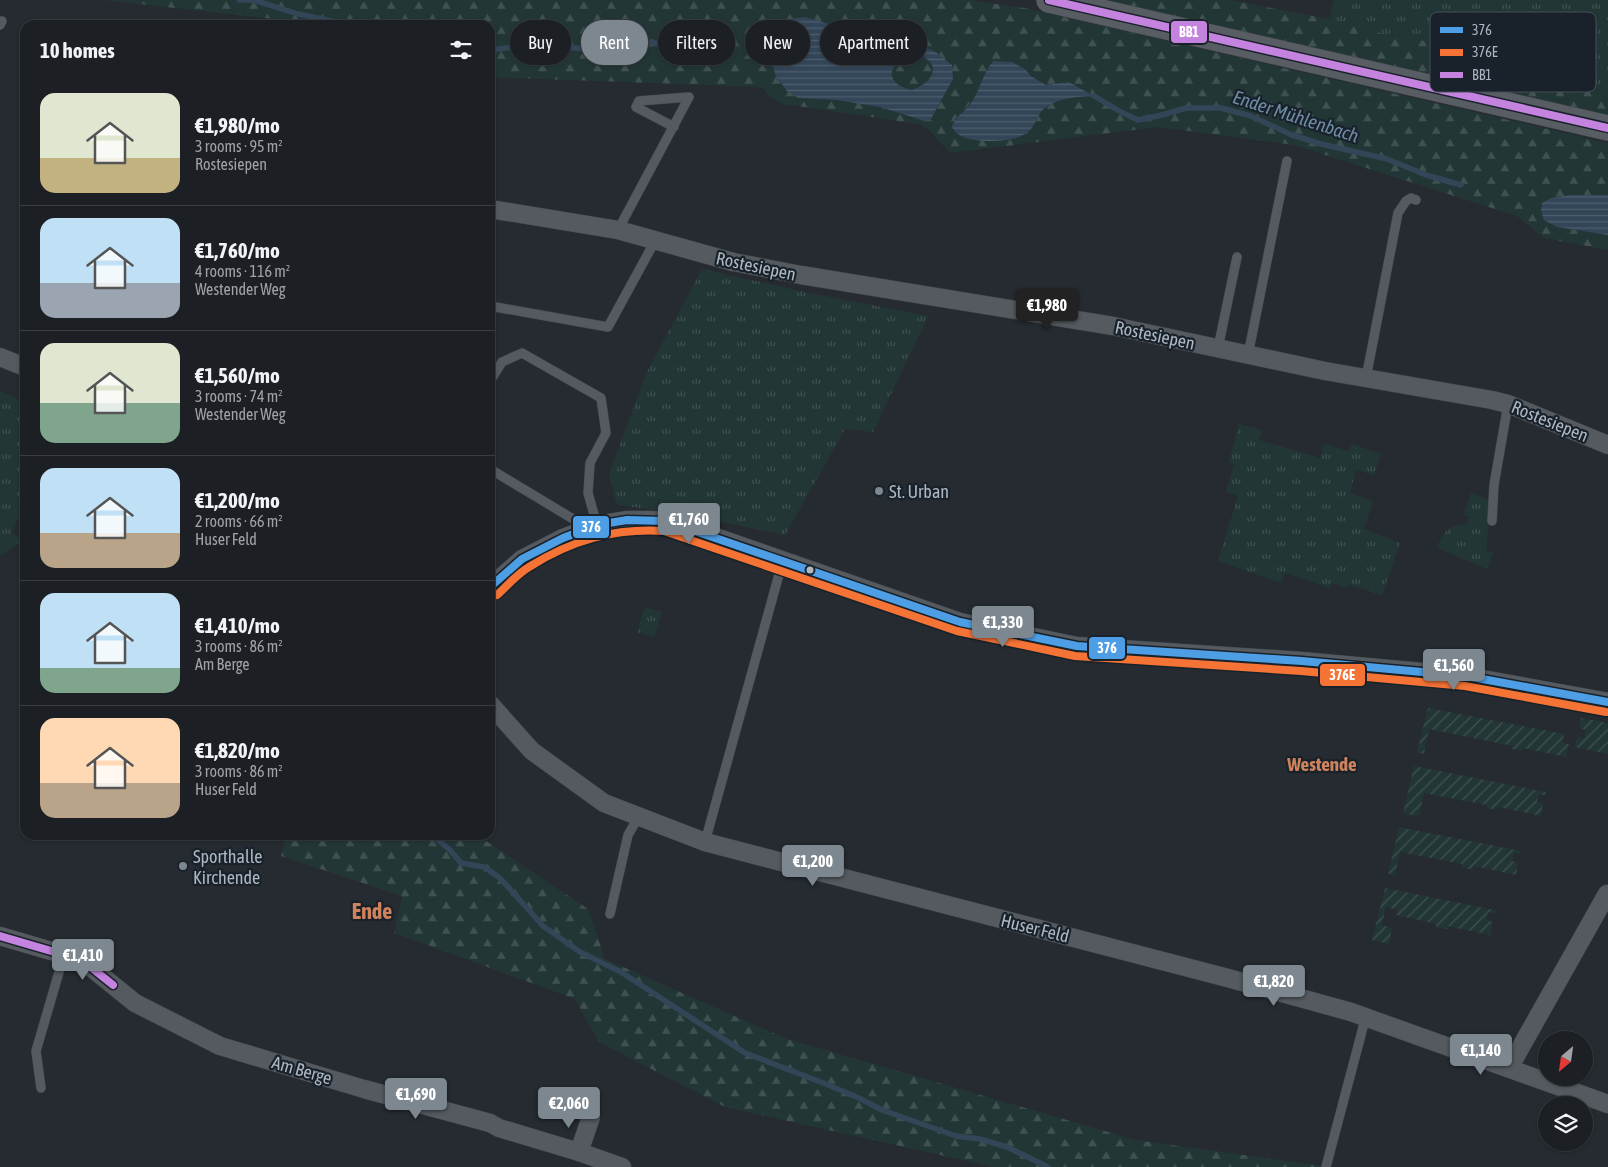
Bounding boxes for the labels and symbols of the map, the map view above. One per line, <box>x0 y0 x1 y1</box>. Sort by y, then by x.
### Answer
legend <box>1430 12 1596 92</box>
line badge: BB1 <box>1170 20 1208 44</box>
text: 376 <box>1472 22 1492 38</box>
text: BB1 <box>1179 24 1199 40</box>
text: 376E <box>1472 44 1498 60</box>
text: BB1 <box>1472 67 1492 83</box>
water label: Ender Mühlenbach <box>1230 85 1362 147</box>
street label: Rostesiepen <box>714 247 798 285</box>
pin: €1,980 <box>1006 288 1088 331</box>
street label: Rostesiepen <box>1113 316 1197 354</box>
street label: Rostesiepen <box>1508 396 1592 446</box>
place label: St. Urban <box>889 481 949 502</box>
marker: St. Urban <box>873 485 885 497</box>
pin: €1,760 <box>648 502 730 545</box>
line badge: 376 <box>572 515 610 539</box>
text: 376 <box>581 519 601 535</box>
unlabelled marker <box>805 565 815 575</box>
pin: €1,330 <box>962 606 1044 648</box>
line badge: 376 <box>1088 636 1126 660</box>
text: 376 <box>1097 640 1117 656</box>
pin: €1,560 <box>1413 648 1495 691</box>
line badge: 376E <box>1319 663 1366 687</box>
text: 376E <box>1329 667 1355 683</box>
district label: Westende <box>1286 753 1357 775</box>
pin: €1,200 <box>772 844 854 887</box>
place label: Sporthalle Kirchende <box>193 846 263 888</box>
marker: Sporthalle Kirchende <box>177 860 189 872</box>
district label: Ende <box>352 898 392 924</box>
street label: Huser Feld <box>999 909 1071 947</box>
pin: €1,410 <box>42 938 124 981</box>
pin: €1,820 <box>1233 964 1315 1007</box>
north arrow <box>1538 1031 1592 1086</box>
pin: €1,140 <box>1440 1034 1522 1076</box>
street label: Am Berge <box>270 1051 334 1089</box>
pin: €1,690 <box>375 1078 457 1120</box>
pin: €2,060 <box>528 1086 610 1129</box>

